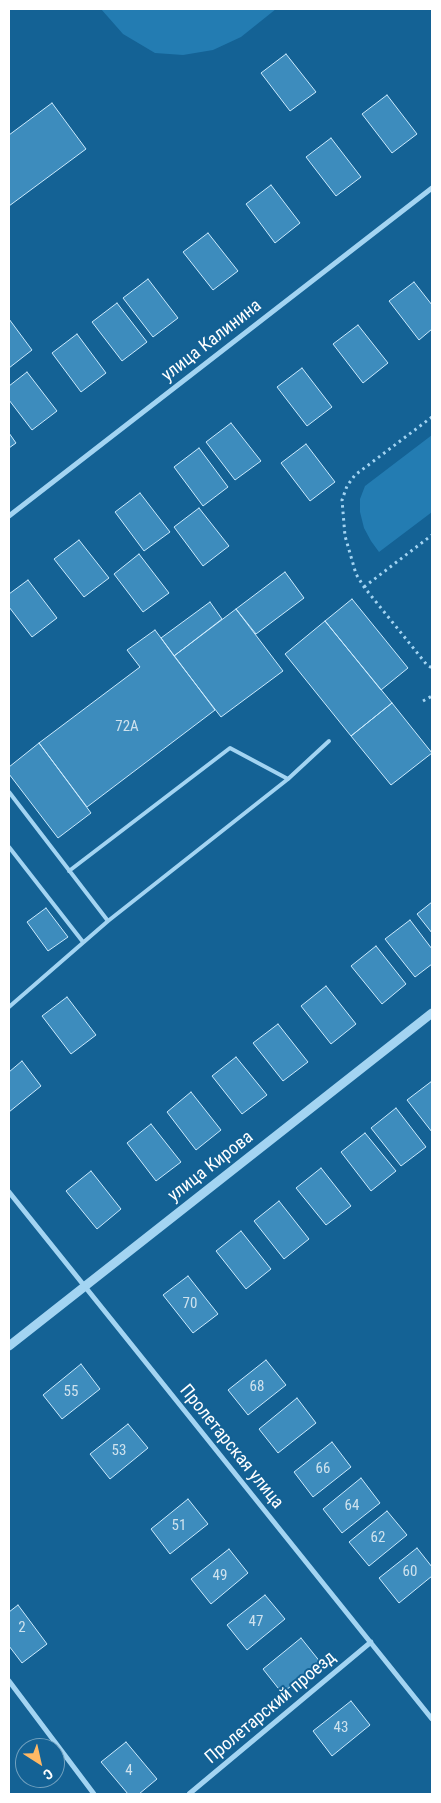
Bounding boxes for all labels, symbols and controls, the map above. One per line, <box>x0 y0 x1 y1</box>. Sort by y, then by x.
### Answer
street label: улица Калинина <box>158 295 266 387</box>
house number: 72А <box>115 718 139 736</box>
street label: улица Кирова <box>164 1127 258 1207</box>
house number: 70 <box>183 1295 197 1313</box>
house number: 68 <box>250 1378 264 1396</box>
street label: Пролетарская улица <box>174 1381 288 1513</box>
house number: 55 <box>64 1383 78 1401</box>
house number: 53 <box>112 1442 126 1460</box>
house number: 66 <box>316 1460 330 1478</box>
house number: 64 <box>345 1497 359 1515</box>
house number: 51 <box>172 1517 186 1535</box>
house number: 62 <box>371 1529 385 1547</box>
house number: 60 <box>403 1563 417 1581</box>
house number: 49 <box>213 1567 227 1585</box>
house number: 47 <box>249 1613 263 1631</box>
house number: 2 <box>18 1619 26 1637</box>
street label: Пролетарский проезд <box>201 1647 341 1769</box>
house number: 43 <box>334 1719 348 1737</box>
north arrow <box>15 1738 65 1788</box>
house number: 4 <box>125 1762 133 1780</box>
text: С <box>40 1766 56 1783</box>

